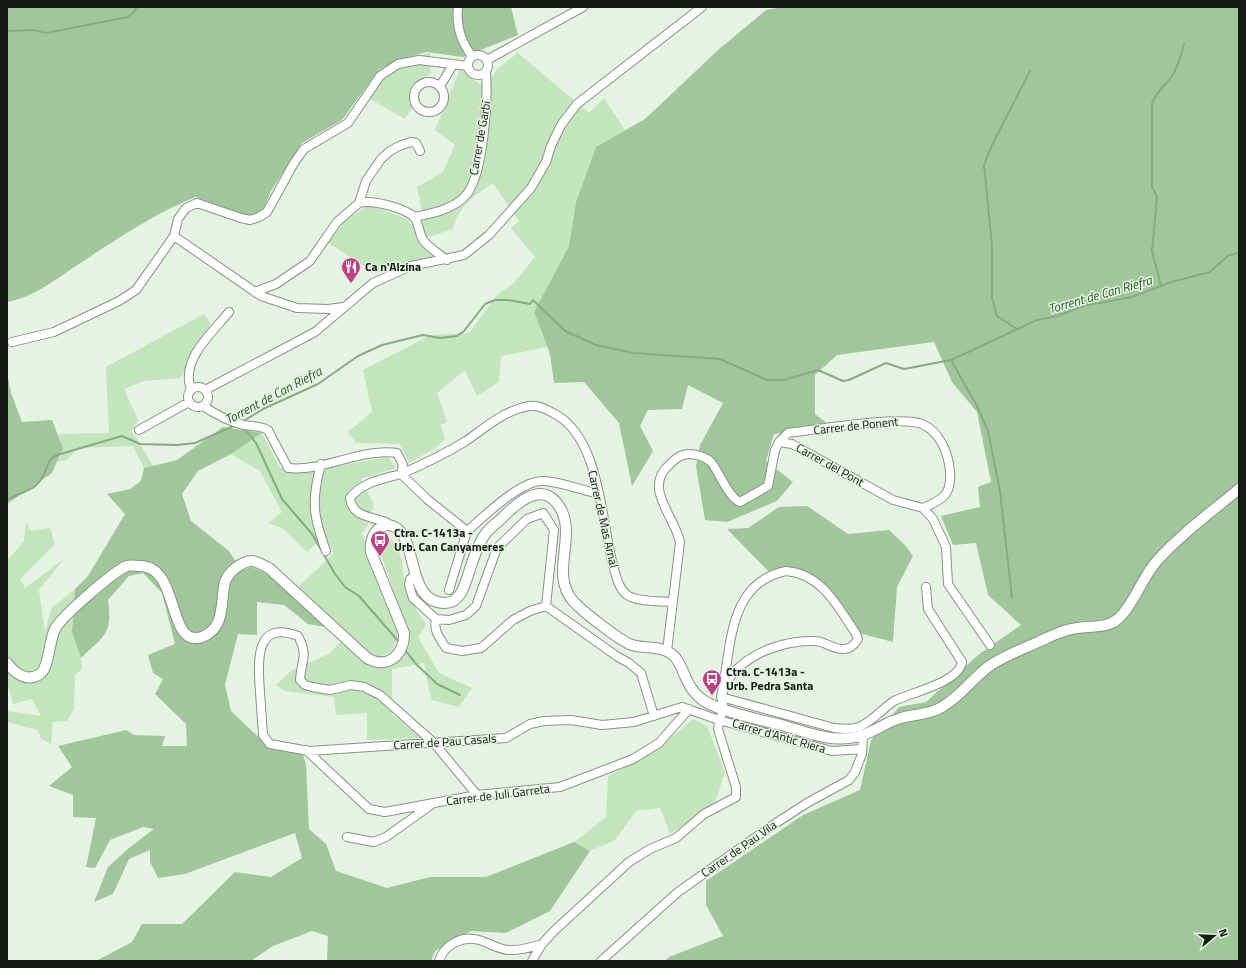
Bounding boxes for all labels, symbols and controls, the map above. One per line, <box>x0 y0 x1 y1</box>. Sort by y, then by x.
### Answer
street label: Carrer de Garbí <box>464 98 496 177</box>
restaurant icon: Ca n'Alzina <box>340 256 362 284</box>
place label: Ca n'Alzina <box>365 257 421 276</box>
water label: Torrent de Can Riefra <box>1046 269 1156 318</box>
water label: Torrent de Can Riefra <box>221 360 326 429</box>
street label: Carrer de Ponent <box>813 412 900 439</box>
street label: Carrer del Pont <box>793 438 869 492</box>
street label: Carrer de Mas Arnal <box>583 468 624 569</box>
place label: Ctra. C-1413a - Urb. Can Canyameres <box>394 523 504 556</box>
bus stop icon: Ctra. C-1413a - Urb. Can Canyameres <box>369 529 391 557</box>
place label: Ctra. C-1413a - Urb. Pedra Santa <box>726 662 813 695</box>
bus stop icon: Ctra. C-1413a - Urb. Pedra Santa <box>701 668 723 696</box>
street label: Carrer d'Antic Riera <box>730 713 828 758</box>
street label: Carrer de Pau Casals <box>393 728 498 755</box>
street label: Carrer de Juli Garreta <box>445 779 551 810</box>
street label: Carrer de Pau Vila <box>697 815 781 882</box>
north arrow <box>1194 916 1234 956</box>
text: N <box>1215 927 1232 939</box>

